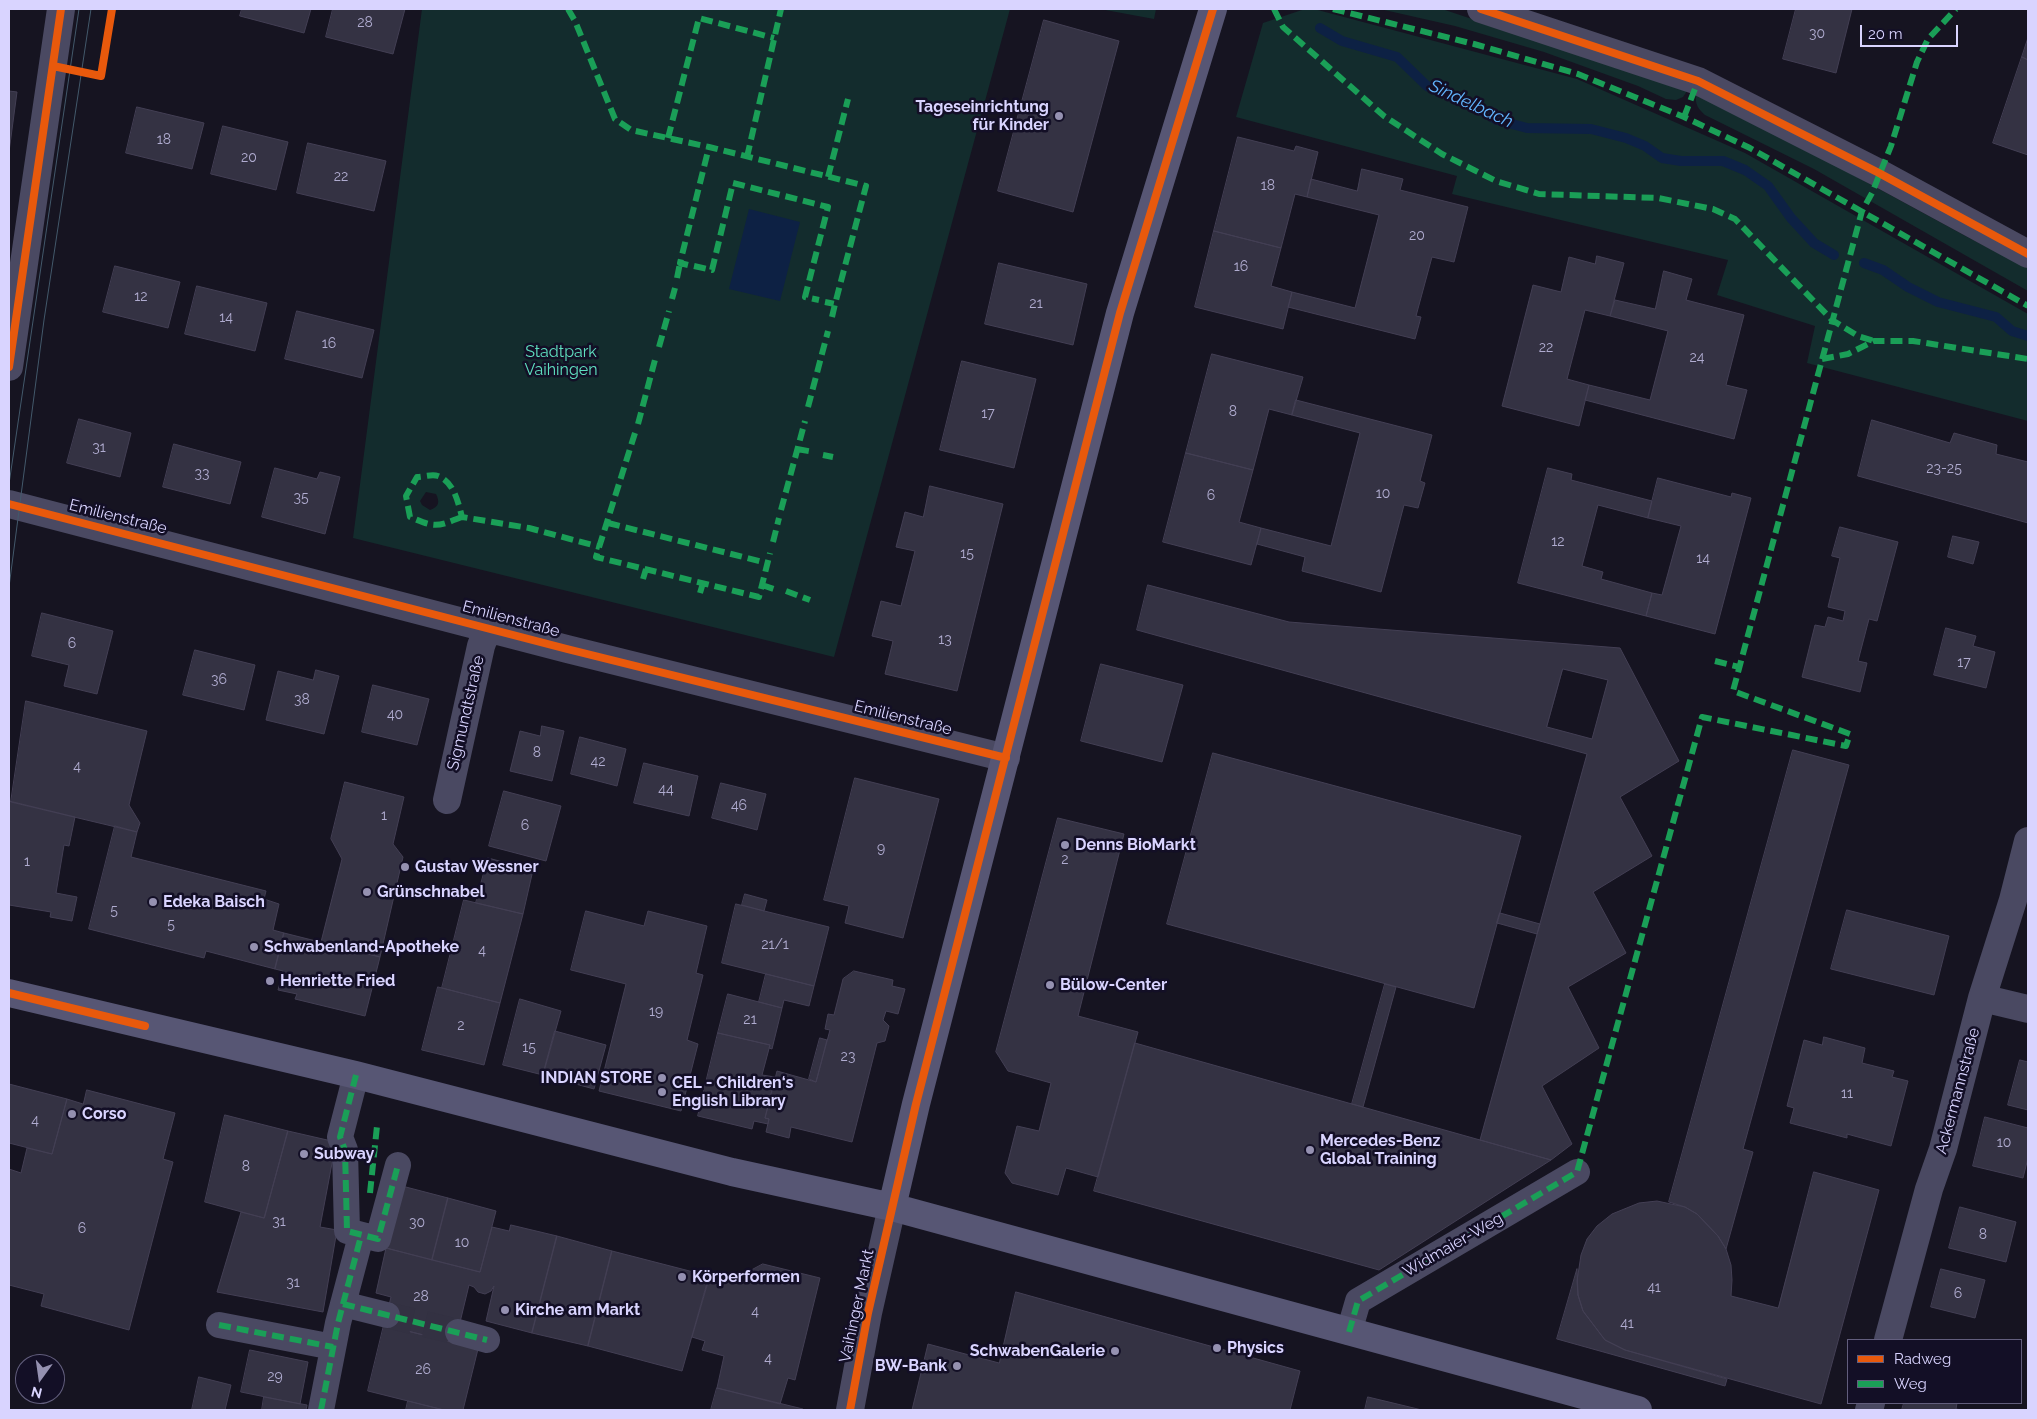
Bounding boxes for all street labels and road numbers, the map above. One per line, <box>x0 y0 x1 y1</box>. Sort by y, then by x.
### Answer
street label: Emilienstraße <box>67 496 169 538</box>
street label: Emilienstraße <box>460 597 562 641</box>
street label: Sigmundtstraße <box>443 654 489 772</box>
street label: Emilienstraße <box>852 697 954 739</box>
street label: Ackermannstraße <box>1932 1026 1984 1156</box>
street label: Widmaier-Weg <box>1399 1209 1507 1281</box>
street label: Vaihinger Markt <box>836 1248 878 1364</box>

